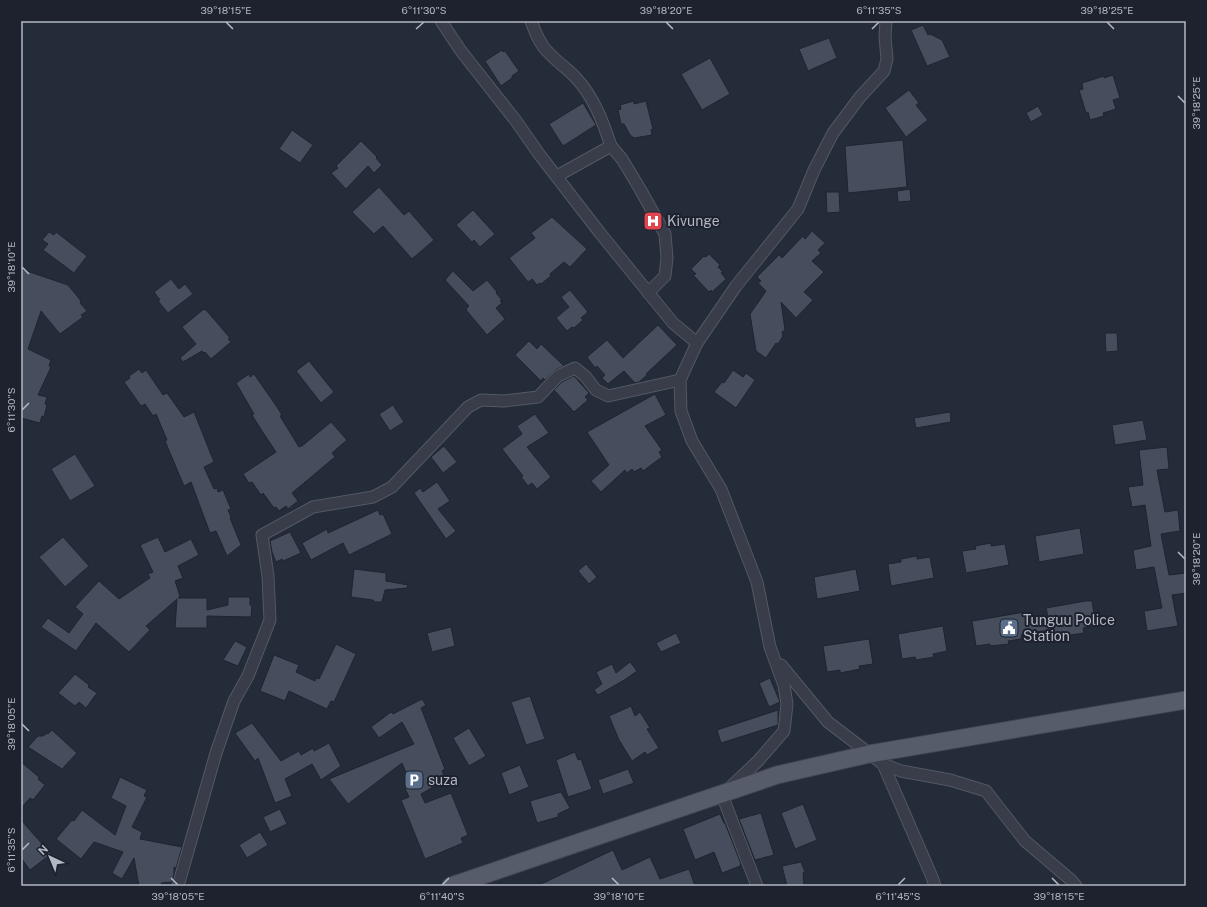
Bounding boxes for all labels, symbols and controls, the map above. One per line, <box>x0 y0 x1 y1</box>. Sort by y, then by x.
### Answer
text: 39°18'15"E <box>200 4 252 16</box>
text: 6°11'30"S <box>402 4 447 16</box>
text: 39°18'20"E <box>640 4 692 16</box>
text: 6°11'35"S <box>856 4 902 16</box>
text: 39°18'25"E <box>1081 4 1133 16</box>
text: 39°18'25"E <box>1190 77 1202 129</box>
hospital icon: Kivunge <box>642 210 664 232</box>
place label: Kivunge <box>667 213 720 229</box>
text: 39°18'10"E <box>5 242 17 292</box>
text: 6°11'30"S <box>5 387 17 432</box>
text: 39°18'20"E <box>1190 533 1202 585</box>
place label: Tunguu Police Station <box>1023 612 1115 644</box>
public building icon: Tunguu Police Station <box>998 617 1020 639</box>
text: 39°18'05"E <box>5 697 17 751</box>
parking icon: suza <box>403 769 425 791</box>
place label: suza <box>428 772 458 788</box>
text: 6°11'35"S <box>5 827 17 873</box>
north arrow <box>30 837 70 877</box>
text: N <box>36 843 50 857</box>
text: 39°18'05"E <box>151 890 205 902</box>
text: 6°11'40"S <box>420 890 465 902</box>
text: 39°18'10"E <box>594 890 644 902</box>
text: 6°11'45"S <box>875 890 921 902</box>
text: 39°18'15"E <box>1033 890 1085 902</box>

